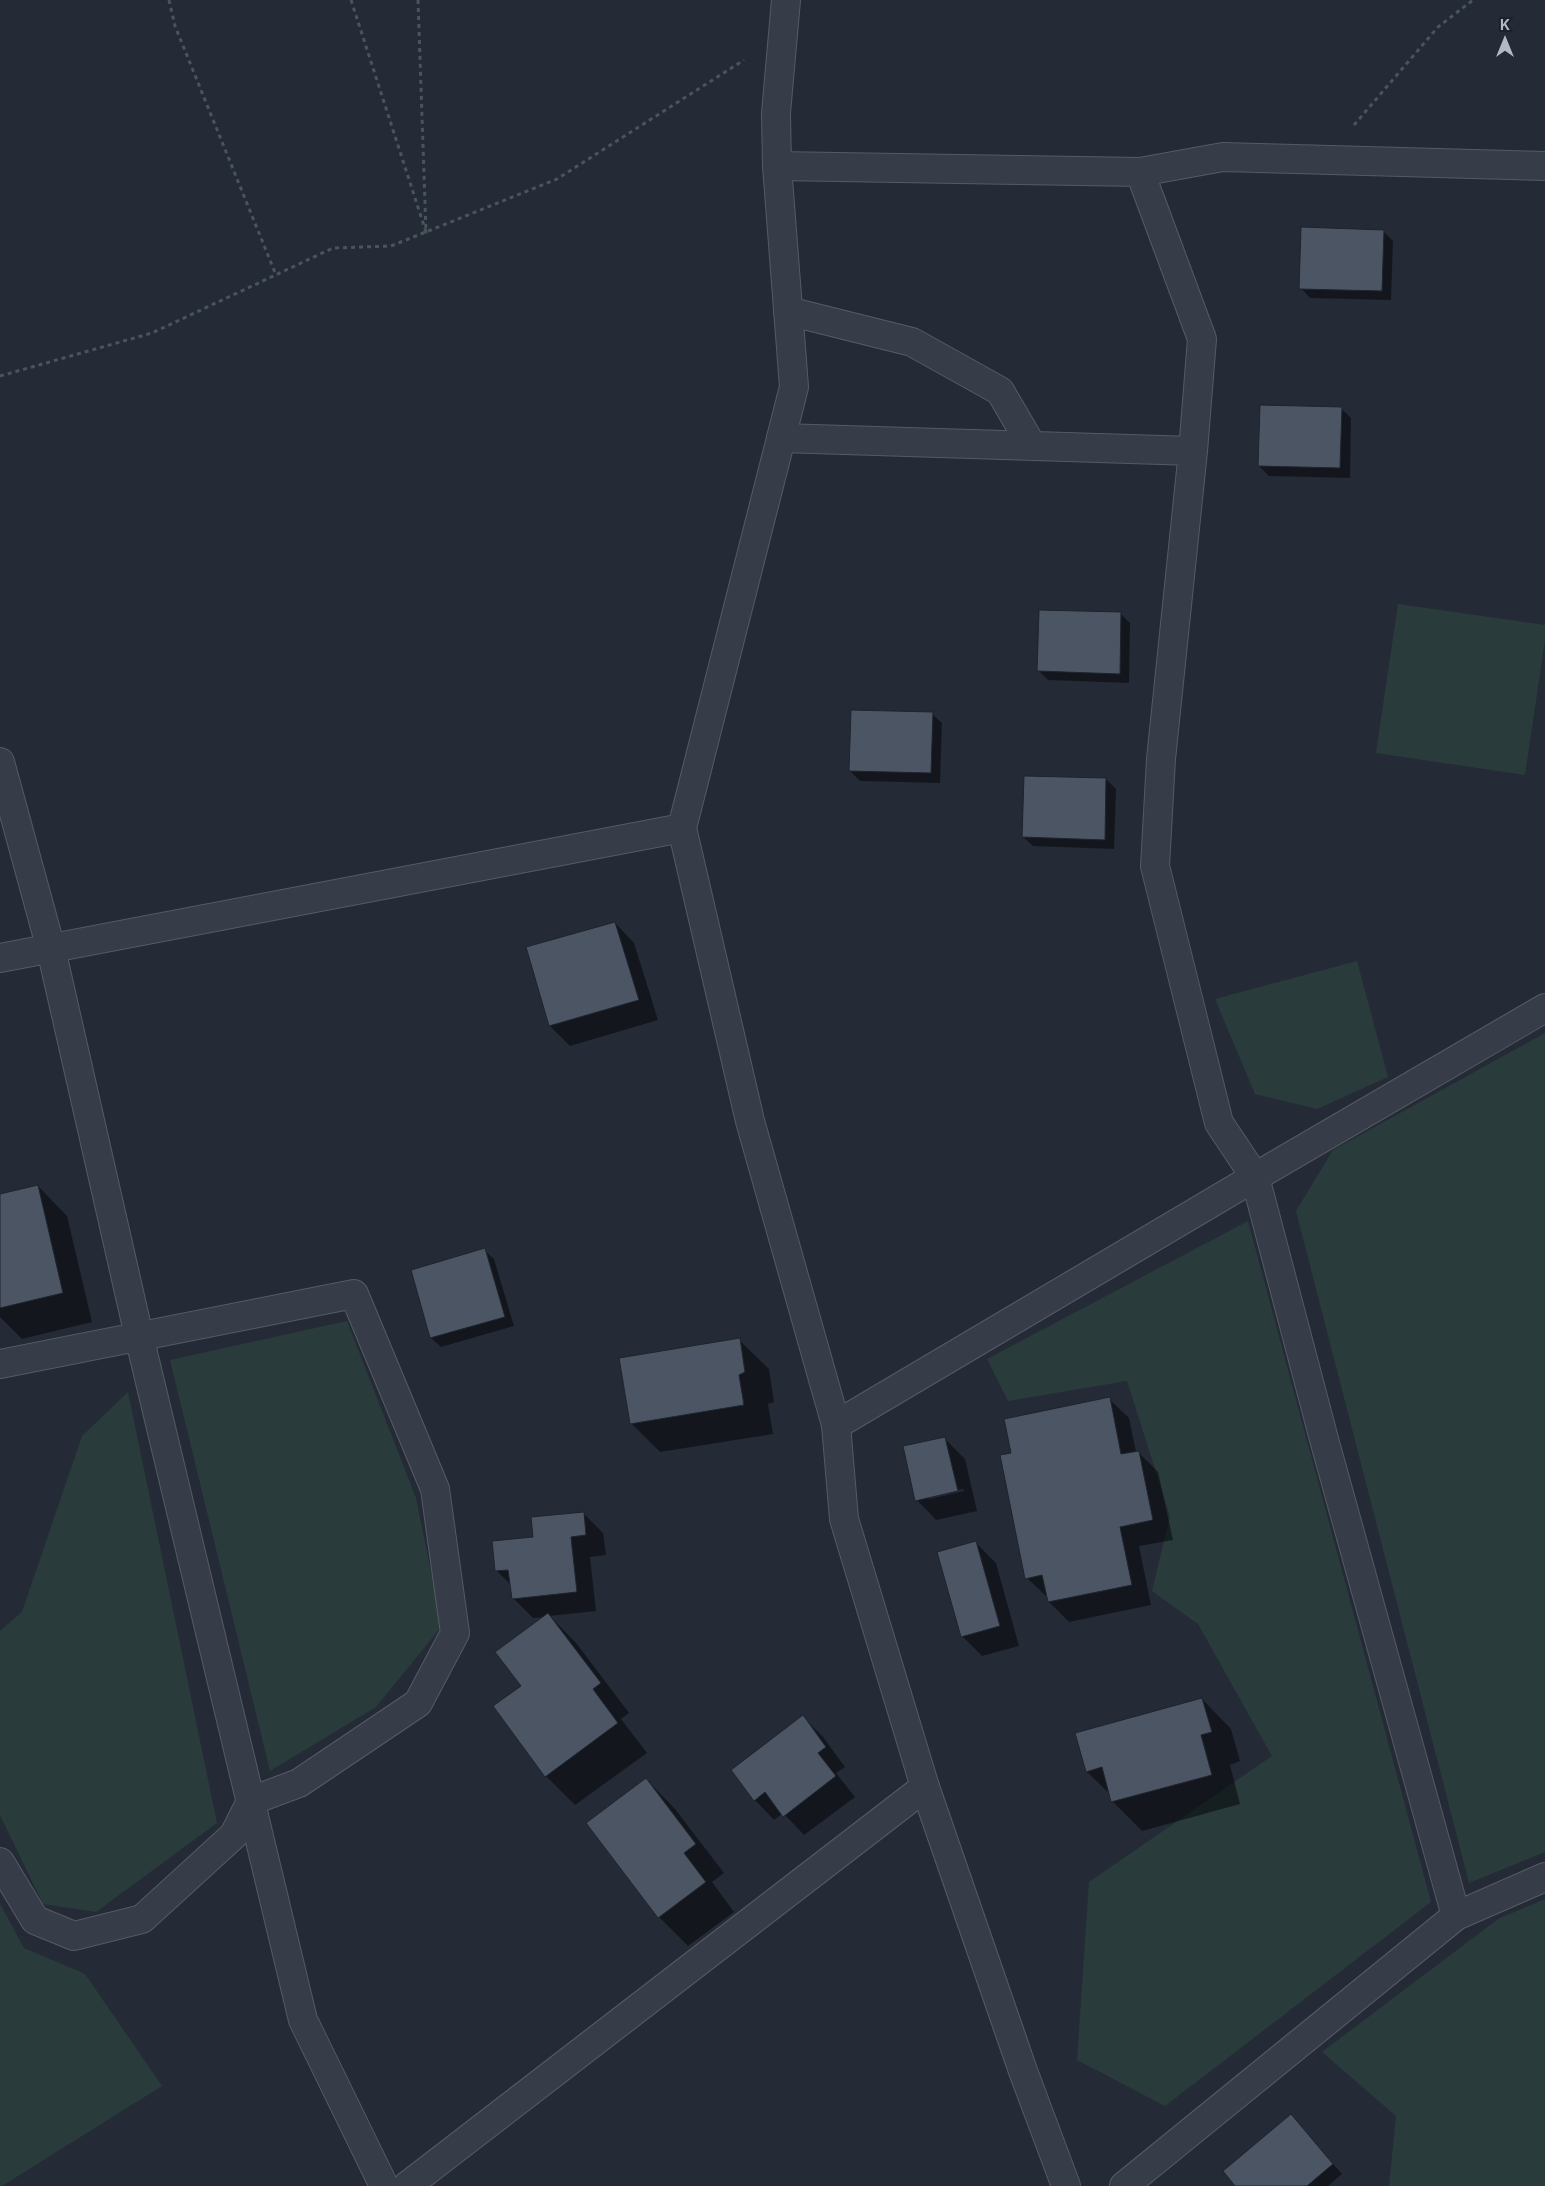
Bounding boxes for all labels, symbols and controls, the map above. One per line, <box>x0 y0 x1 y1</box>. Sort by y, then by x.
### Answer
north arrow <box>1480 15 1530 65</box>
text: K <box>1500 16 1510 33</box>

